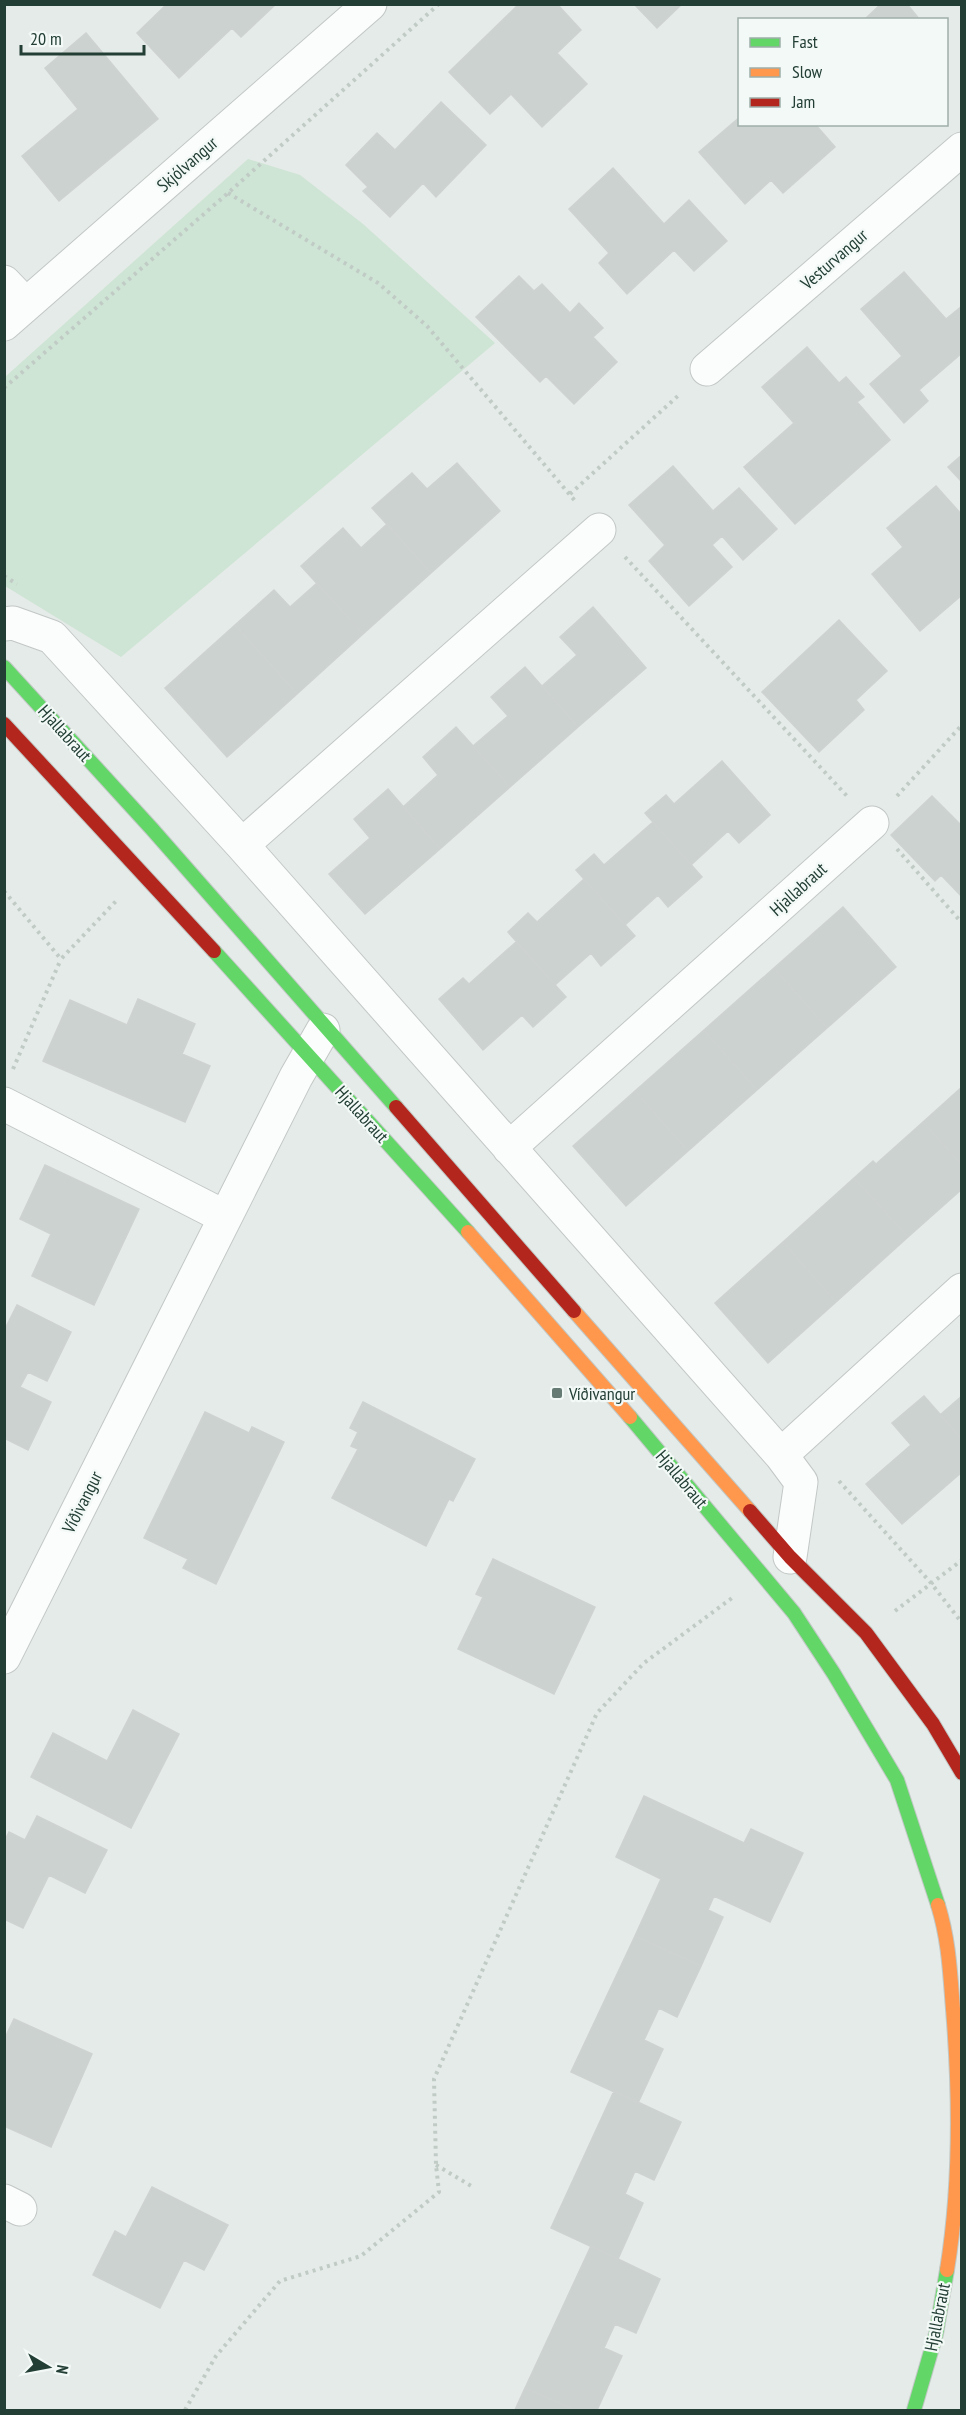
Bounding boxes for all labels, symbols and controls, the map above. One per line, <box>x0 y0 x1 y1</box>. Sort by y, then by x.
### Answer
scale bar <box>21 18 144 56</box>
legend <box>738 18 948 126</box>
text: 20 m <box>30 27 62 50</box>
text: Fast <box>792 30 818 53</box>
text: Slow <box>792 60 823 83</box>
text: Jam <box>791 90 815 113</box>
street label: Skjólvangur <box>152 131 222 197</box>
street label: Vesturvangur <box>795 224 872 295</box>
street label: Hjallabraut <box>33 700 97 766</box>
street label: Hjallabraut <box>765 857 831 921</box>
street label: Hjallabraut <box>330 1081 394 1147</box>
place label: Víðivangur <box>568 1382 635 1405</box>
marker: Víðivangur <box>550 1386 564 1400</box>
street label: Hjallabraut <box>651 1445 713 1513</box>
street label: Víðivangur <box>56 1467 107 1538</box>
street label: Hjallabraut <box>919 2281 955 2353</box>
north arrow <box>18 2337 78 2397</box>
text: N <box>52 2364 73 2376</box>

